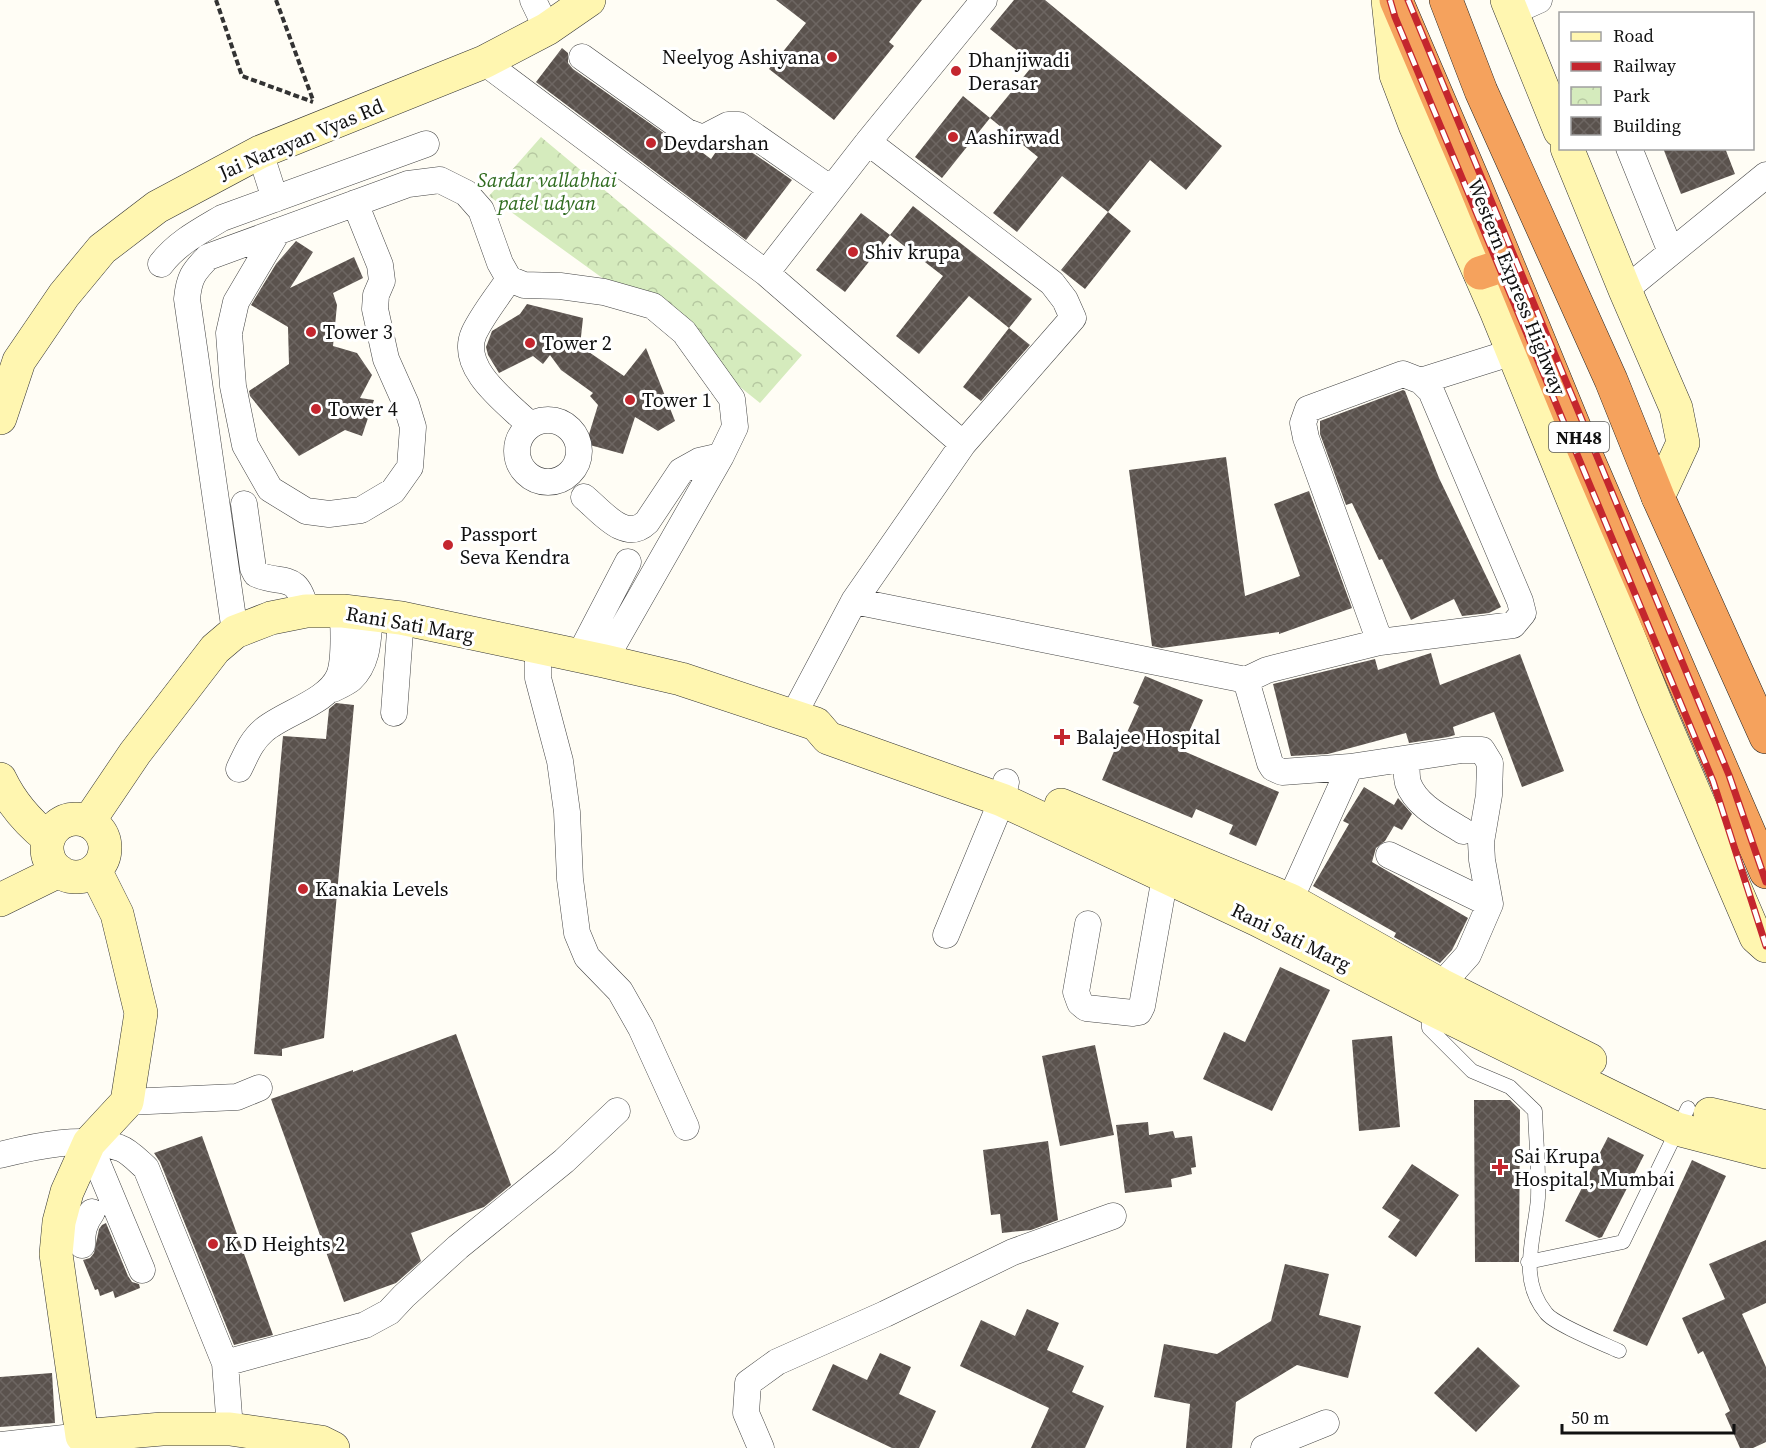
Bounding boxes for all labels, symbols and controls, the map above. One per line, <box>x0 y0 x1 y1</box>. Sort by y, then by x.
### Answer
legend <box>1559 12 1754 150</box>
text: Road <box>1613 23 1654 48</box>
place label: Neelyog Ashiyana <box>662 43 821 71</box>
place label: Dhanjiwadi Derasar <box>968 46 1070 97</box>
marker: Neelyog Ashiyana <box>825 50 839 64</box>
text: Railway <box>1613 53 1677 78</box>
marker: Dhanjiwadi Derasar <box>949 64 963 78</box>
text: Park <box>1613 83 1650 108</box>
street label: Jai Narayan Vyas Rd <box>213 91 388 187</box>
text: Building <box>1613 113 1681 138</box>
place label: Aashirwad <box>965 123 1061 151</box>
place label: Devdarshan <box>663 129 769 157</box>
marker: Aashirwad <box>946 130 960 144</box>
marker: Devdarshan <box>644 136 658 150</box>
park label: Sardar vallabhai patel udyan <box>477 166 617 217</box>
street label: Western Express Highway <box>1461 174 1574 400</box>
place label: Shiv krupa <box>865 238 961 266</box>
marker: Shiv krupa <box>846 245 860 259</box>
place label: Tower 3 <box>323 318 393 346</box>
marker: Tower 3 <box>304 325 318 339</box>
place label: Tower 2 <box>542 329 612 357</box>
marker: Tower 2 <box>523 336 537 350</box>
place label: Tower 1 <box>642 386 712 414</box>
marker: Tower 1 <box>623 393 637 407</box>
place label: Tower 4 <box>328 395 398 423</box>
marker: Tower 4 <box>309 402 323 416</box>
road number: NH48 <box>1549 422 1609 452</box>
place label: Passport Seva Kendra <box>460 520 571 571</box>
marker: Passport Seva Kendra <box>441 538 455 552</box>
street label: Rani Sati Marg <box>344 599 476 649</box>
place label: Balajee Hospital <box>1076 723 1220 751</box>
marker: Balajee Hospital <box>1053 728 1071 746</box>
place label: Kanakia Levels <box>315 875 449 903</box>
marker: Kanakia Levels <box>296 882 310 896</box>
street label: Rani Sati Marg <box>1227 896 1355 978</box>
place label: Sai Krupa Hospital, Mumbai <box>1514 1142 1675 1193</box>
marker: Sai Krupa Hospital, Mumbai <box>1491 1158 1509 1176</box>
place label: K D Heights 2 <box>225 1230 345 1258</box>
marker: K D Heights 2 <box>206 1237 220 1251</box>
scale bar <box>1562 1397 1734 1435</box>
text: 50 m <box>1571 1405 1609 1430</box>

